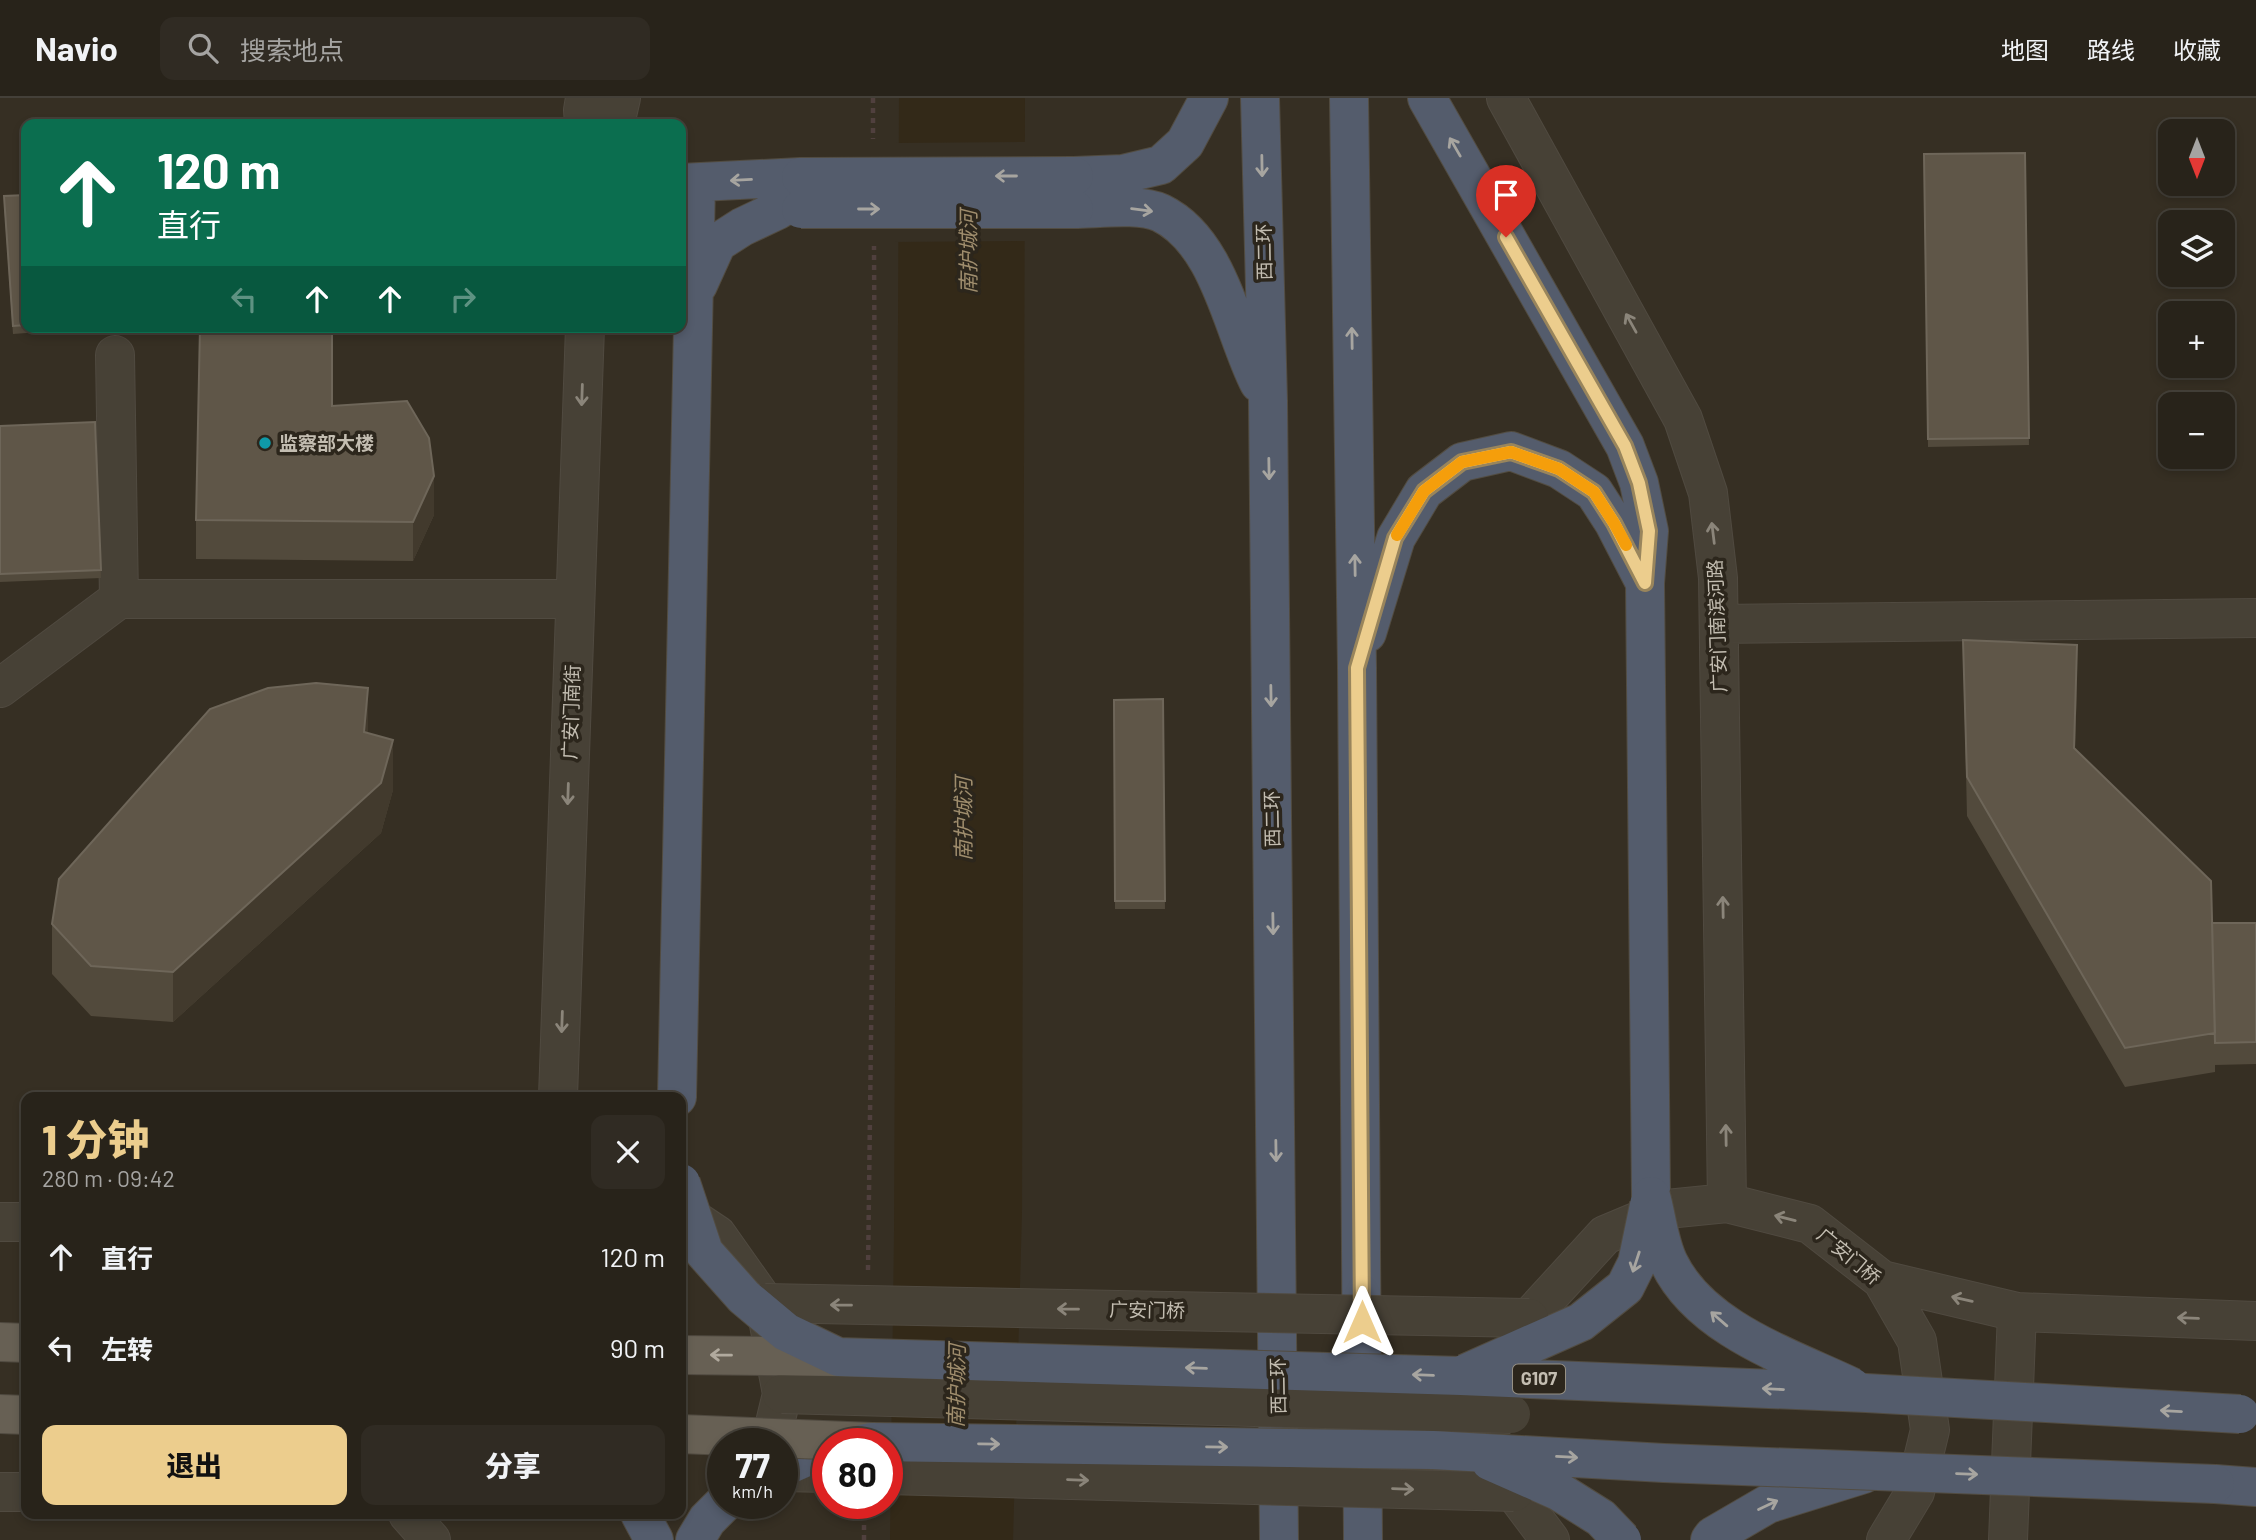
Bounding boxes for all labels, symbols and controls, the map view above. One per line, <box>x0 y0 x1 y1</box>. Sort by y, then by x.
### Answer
search box <box>160 17 650 80</box>
text: Navio <box>35 28 118 68</box>
icon: search <box>184 29 222 67</box>
text: 搜索地点 <box>240 34 344 65</box>
text: 地图 <box>2001 35 2049 64</box>
text: 路线 <box>2087 35 2135 64</box>
text: 收藏 <box>2173 35 2221 64</box>
north arrow <box>2158 119 2235 196</box>
map controls <box>2158 119 2235 469</box>
one-way arrow <box>1448 138 1462 158</box>
text: 120 m <box>157 140 280 199</box>
icon: ahead <box>42 147 133 238</box>
one-way arrow <box>1255 154 1269 177</box>
pin <box>1476 165 1536 237</box>
one-way arrow <box>995 169 1018 183</box>
one-way arrow <box>729 174 752 187</box>
icon: arrive <box>1487 176 1525 214</box>
one-way arrow <box>857 202 880 216</box>
one-way arrow <box>1130 204 1153 217</box>
text: 直行 <box>157 205 221 243</box>
water label: 南护城河 <box>955 206 980 294</box>
button: layers <box>2158 210 2235 287</box>
street label: 西二环 <box>1252 223 1275 281</box>
icon: left <box>225 280 263 318</box>
icon: ahead <box>298 280 336 318</box>
icon: ahead <box>371 280 409 318</box>
icon: right <box>444 280 482 318</box>
button: + <box>2158 301 2235 378</box>
one-way arrow <box>1624 313 1637 334</box>
one-way arrow <box>1345 327 1359 350</box>
one-way arrow <box>575 384 589 407</box>
button: − <box>2158 392 2235 469</box>
place label: 监察部大楼 <box>279 431 374 454</box>
marker: 监察部大楼 <box>257 435 273 451</box>
one-way arrow <box>1262 457 1276 480</box>
one-way arrow <box>1706 522 1719 545</box>
one-way arrow <box>1349 554 1362 577</box>
street label: 广安门南滨河路 <box>1703 559 1730 693</box>
street label: 广安门南街 <box>557 664 584 760</box>
one-way arrow <box>1264 685 1278 708</box>
water label: 南护城河 <box>950 773 975 861</box>
one-way arrow <box>562 782 575 805</box>
street label: 西二环 <box>1260 790 1283 848</box>
one-way arrow <box>1716 896 1729 919</box>
one-way arrow <box>1266 912 1280 935</box>
one-way arrow <box>555 1010 569 1033</box>
text: 1 分钟 <box>42 1113 149 1163</box>
button: close <box>591 1115 665 1189</box>
one-way arrow <box>1719 1124 1733 1147</box>
one-way arrow <box>1269 1140 1283 1163</box>
text: 280 m · 09:42 <box>42 1164 175 1192</box>
one-way arrow <box>1774 1211 1797 1224</box>
street label: 广安门桥 <box>1813 1222 1886 1289</box>
icon: ahead <box>42 1238 80 1276</box>
text: 120 m <box>601 1241 665 1272</box>
text: 直行 <box>101 1242 153 1273</box>
one-way arrow <box>1628 1250 1641 1272</box>
position arrow <box>1325 1285 1399 1359</box>
one-way arrow <box>1951 1292 1974 1305</box>
street label: 广安门桥 <box>1109 1297 1185 1322</box>
one-way arrow <box>830 1298 853 1312</box>
one-way arrow <box>1057 1302 1080 1316</box>
one-way arrow <box>1710 1311 1728 1327</box>
one-way arrow <box>2177 1312 2200 1325</box>
icon: left <box>42 1329 80 1367</box>
text: 90 m <box>610 1332 665 1363</box>
text: 左转 <box>101 1333 153 1364</box>
water label: 南护城河 <box>942 1340 969 1428</box>
one-way arrow <box>710 1349 733 1362</box>
street label: 西二环 <box>1266 1357 1289 1415</box>
one-way arrow <box>1185 1361 1208 1375</box>
road number: G107 <box>1513 1364 1565 1394</box>
one-way arrow <box>1412 1368 1435 1381</box>
one-way arrow <box>1762 1383 1785 1396</box>
one-way arrow <box>2160 1404 2183 1417</box>
button: 退出 <box>42 1425 347 1505</box>
button: 分享 <box>361 1425 665 1505</box>
speed limit sign: 80 <box>812 1428 903 1519</box>
one-way arrow <box>978 1437 1001 1450</box>
one-way arrow <box>1205 1440 1228 1454</box>
text: 77 <box>735 1443 770 1485</box>
one-way arrow <box>1555 1451 1578 1464</box>
one-way arrow <box>1955 1468 1978 1481</box>
one-way arrow <box>1066 1473 1089 1487</box>
text: km/h <box>732 1480 773 1502</box>
one-way arrow <box>1392 1482 1415 1496</box>
one-way arrow <box>1757 1498 1778 1511</box>

